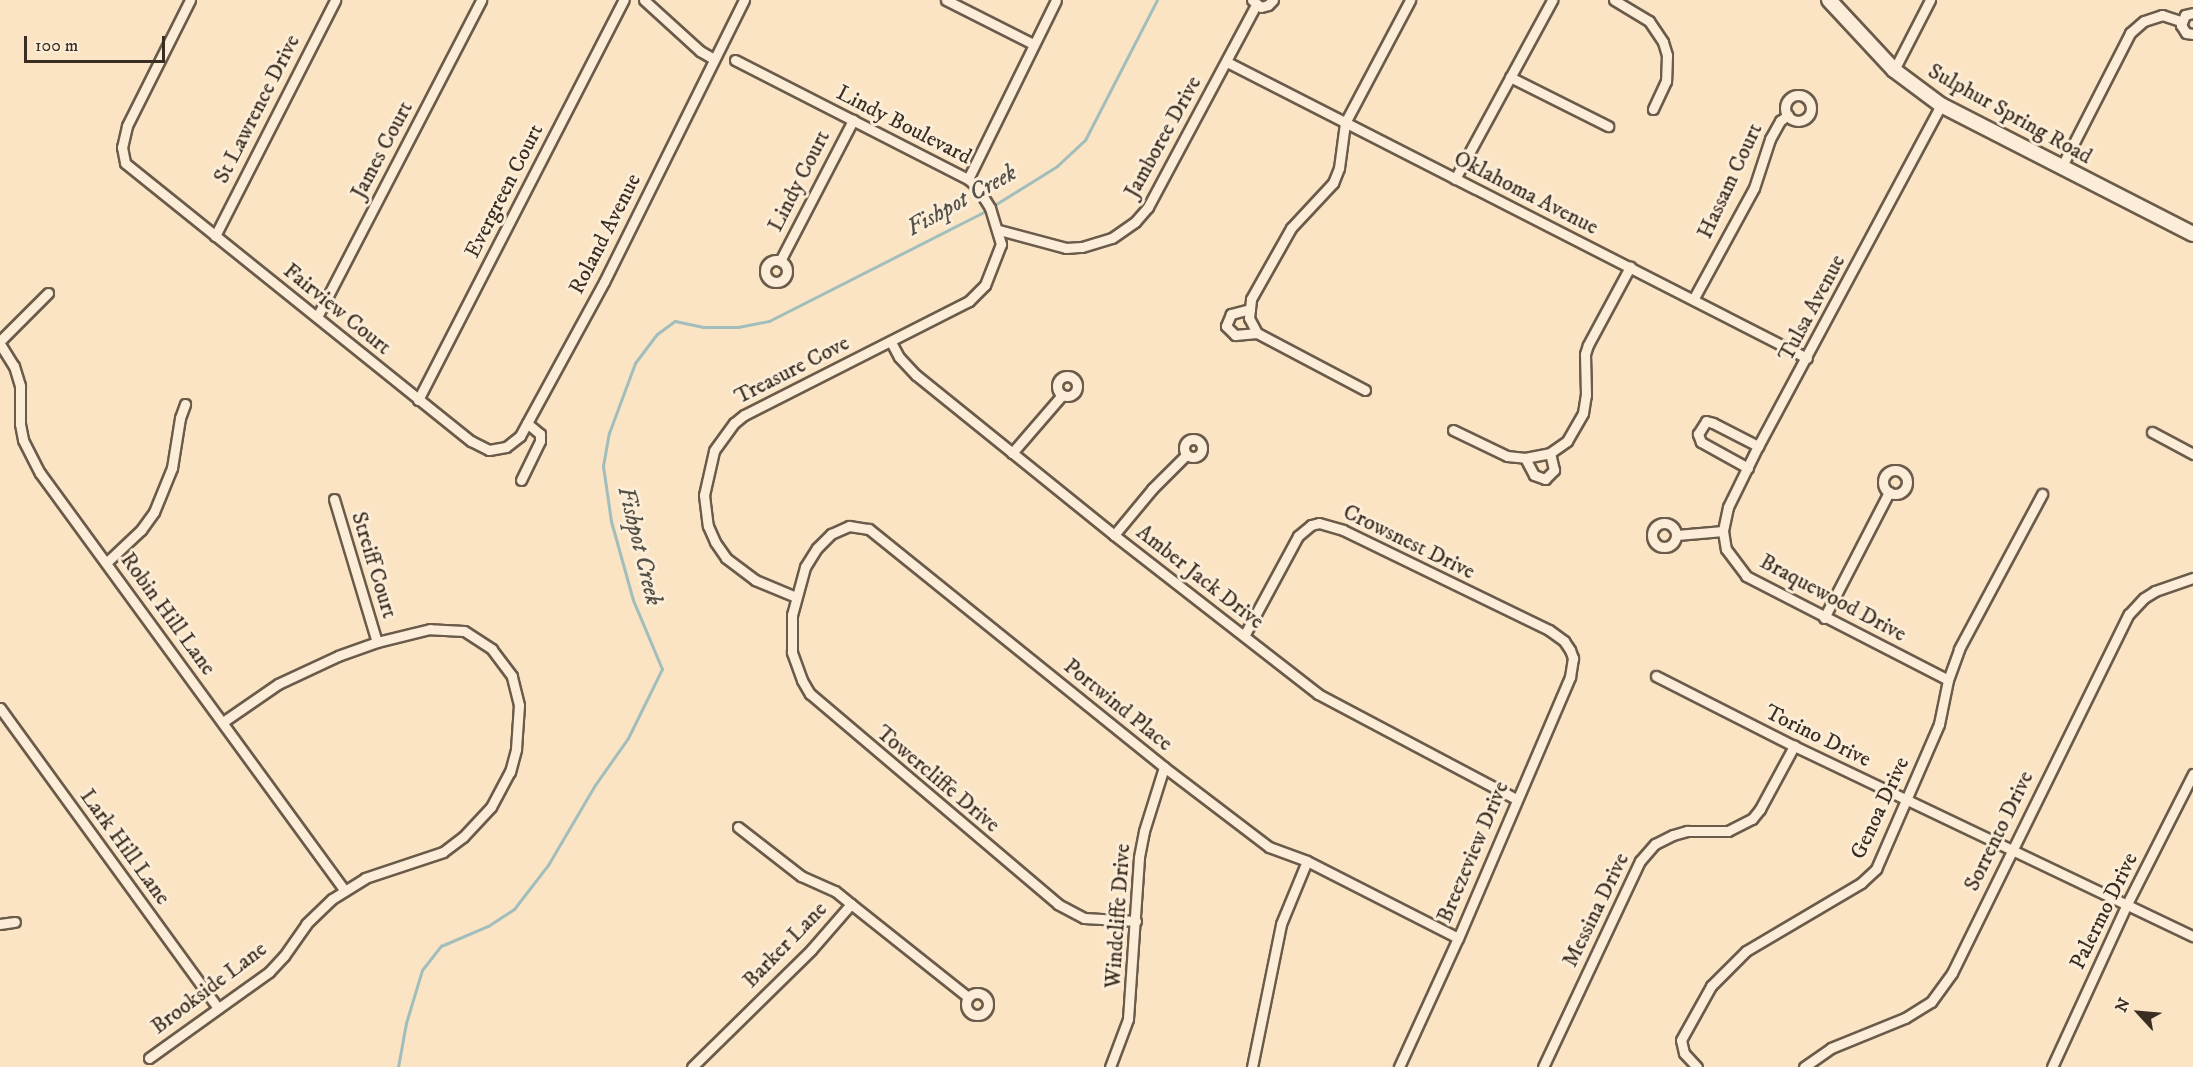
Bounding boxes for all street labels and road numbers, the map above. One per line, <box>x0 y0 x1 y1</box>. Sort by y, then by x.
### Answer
street label: St Lawrence Drive <box>208 30 306 188</box>
street label: Sulphur Spring Road <box>1923 58 2097 170</box>
street label: Jamboree Drive <box>1119 71 1207 203</box>
street label: Lindy Boulevard <box>832 80 976 170</box>
street label: James Court <box>345 97 419 203</box>
street label: Hassam Court <box>1692 119 1768 243</box>
street label: Evergreen Court <box>459 120 549 262</box>
street label: Lindy Court <box>762 126 836 236</box>
street label: Oklahoma Avenue <box>1449 145 1603 241</box>
street label: Roland Avenue <box>563 169 647 299</box>
street label: Tulsa Avenue <box>1773 250 1851 366</box>
street label: Fairview Court <box>278 258 396 360</box>
street label: Treasure Cove <box>730 330 854 410</box>
street label: Crowsnest Drive <box>1339 499 1479 585</box>
street label: Streiff Court <box>345 509 403 621</box>
street label: Amber Jack Drive <box>1131 519 1269 635</box>
street label: Robin Hill Lane <box>115 547 221 681</box>
street label: Braquewood Drive <box>1755 548 1911 648</box>
street label: Portwind Place <box>1058 653 1178 757</box>
street label: Torino Drive <box>1761 699 1875 773</box>
street label: Towercliffe Drive <box>871 720 1005 838</box>
street label: Genoa Drive <box>1845 753 1915 863</box>
street label: Sorrento Drive <box>1959 767 2039 895</box>
street label: Breezeview Drive <box>1431 777 1515 927</box>
street label: Lark Hill Lane <box>74 784 176 910</box>
street label: Windcliffe Drive <box>1100 843 1136 989</box>
street label: Palermo Drive <box>2064 848 2144 974</box>
street label: Messina Drive <box>1557 849 1635 971</box>
street label: Barker Lane <box>737 896 833 994</box>
street label: Brookside Lane <box>146 936 272 1040</box>

